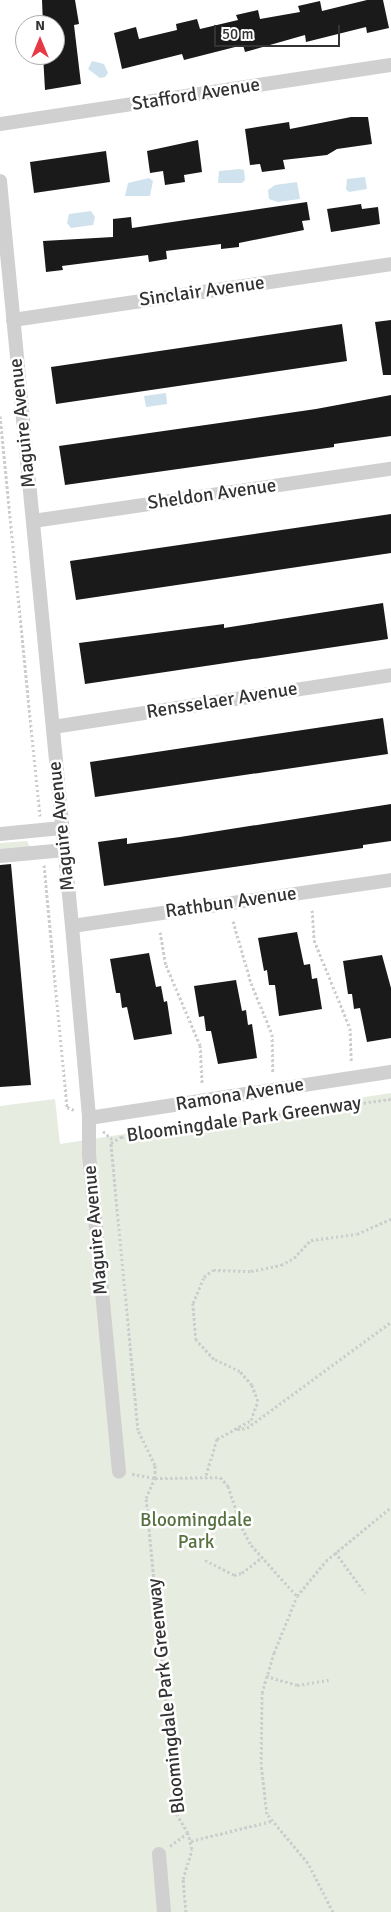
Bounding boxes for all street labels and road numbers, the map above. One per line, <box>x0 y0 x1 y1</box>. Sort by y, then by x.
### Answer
street label: Stafford Avenue <box>130 74 262 116</box>
street label: Sinclair Avenue <box>138 272 266 312</box>
street label: Maguire Avenue <box>5 357 41 489</box>
street label: Sheldon Avenue <box>146 475 278 515</box>
street label: Rensselaer Avenue <box>145 678 299 724</box>
street label: Maguire Avenue <box>44 760 80 892</box>
street label: Rathbun Avenue <box>164 883 298 923</box>
street label: Ramona Avenue <box>174 1074 306 1116</box>
street label: Bloomingdale Park Greenway <box>125 1092 363 1148</box>
street label: Maguire Avenue <box>79 1164 113 1296</box>
street label: Bloomingdale Park Greenway <box>143 1577 191 1815</box>

